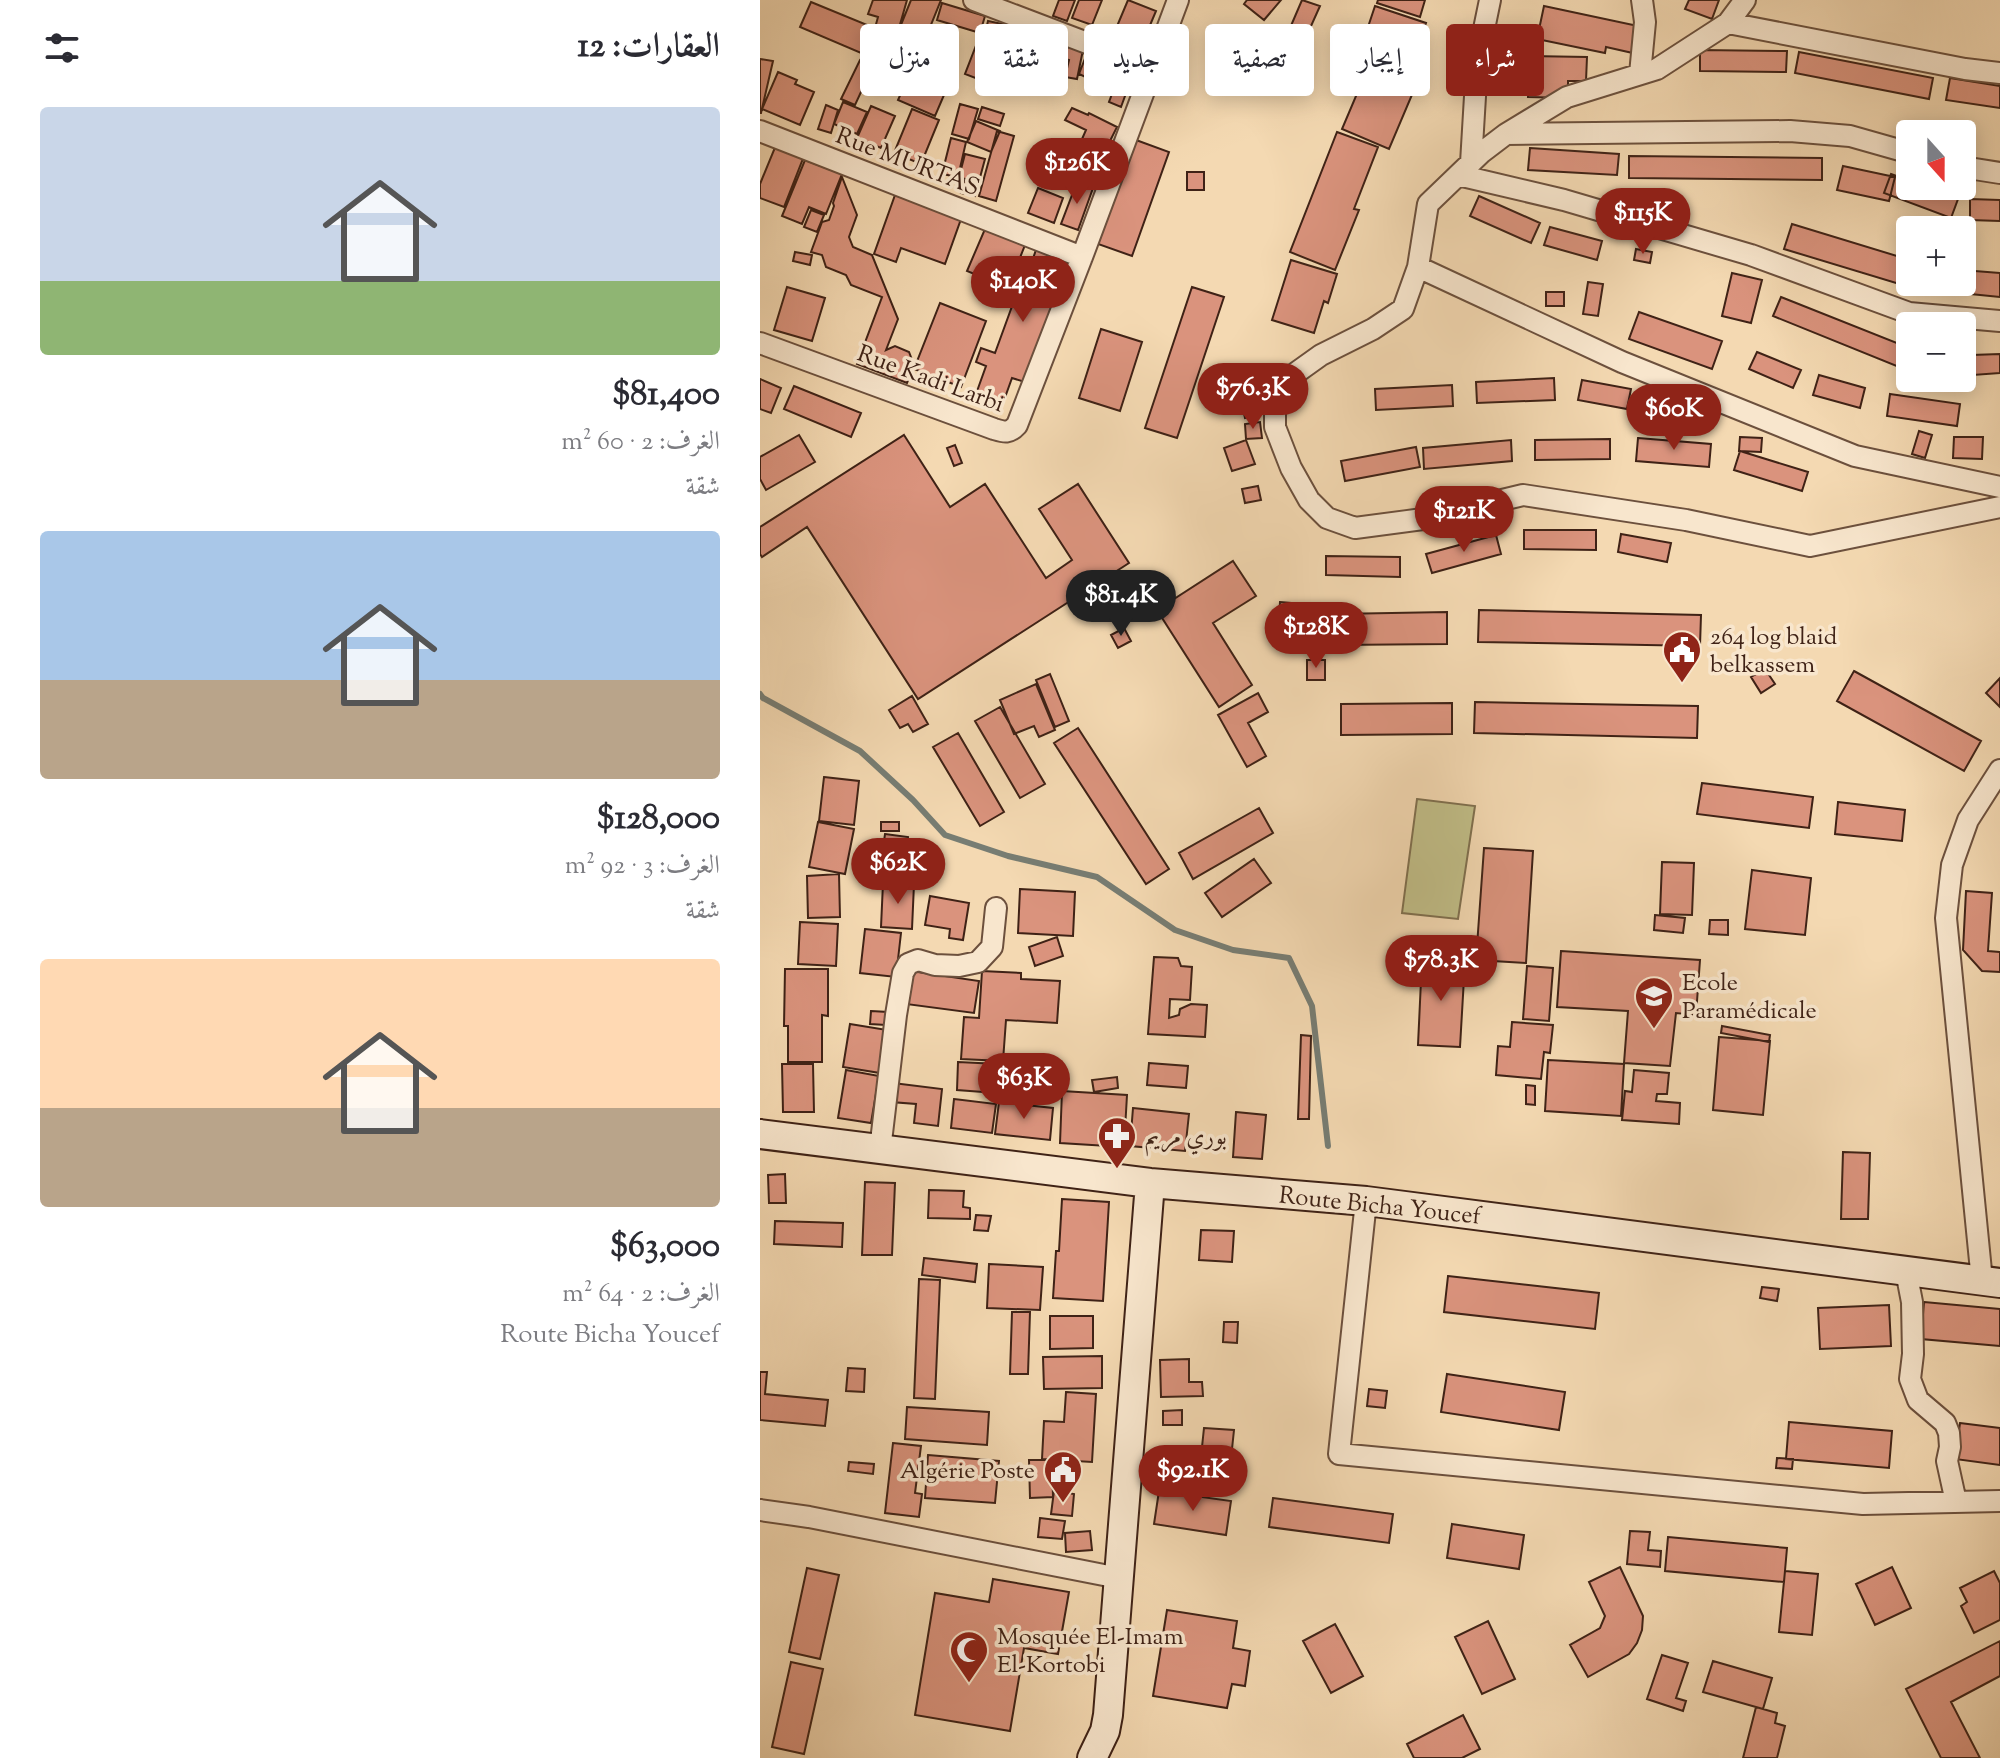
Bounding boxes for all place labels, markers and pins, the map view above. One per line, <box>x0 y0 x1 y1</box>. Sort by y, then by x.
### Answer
pin: $126K <box>1021 138 1133 206</box>
pin: $115K <box>1587 188 1699 256</box>
pin: $140K <box>967 256 1079 324</box>
pin: $76.3K <box>1188 363 1318 431</box>
pin: $60K <box>1627 384 1721 452</box>
pin: $121K <box>1408 486 1520 554</box>
pin: $81.4K <box>1056 570 1186 638</box>
pin: $128K <box>1260 602 1372 670</box>
place label: 264 log blaid belkassem <box>1710 621 1838 683</box>
public building icon: 264 log blaid belkassem <box>1661 629 1703 684</box>
pin: $62K <box>851 838 945 906</box>
pin: $78.3K <box>1376 935 1506 1003</box>
place label: Ecole Paramédicale <box>1682 967 1817 1029</box>
school or university icon: Ecole Paramédicale <box>1633 975 1675 1030</box>
pin: $63K <box>977 1053 1071 1121</box>
pharmacy icon: بوري مريم <box>1096 1115 1138 1170</box>
place label: بوري مريم <box>1145 1121 1227 1157</box>
pin: $92.1K <box>1128 1445 1258 1513</box>
public building icon: Algérie Poste <box>1042 1449 1084 1504</box>
place label: Algérie Poste <box>900 1455 1035 1489</box>
place label: Mosquée El-Imam El-Kortobi <box>997 1621 1184 1683</box>
mosque icon: Mosquée El-Imam El-Kortobi <box>948 1629 990 1684</box>

